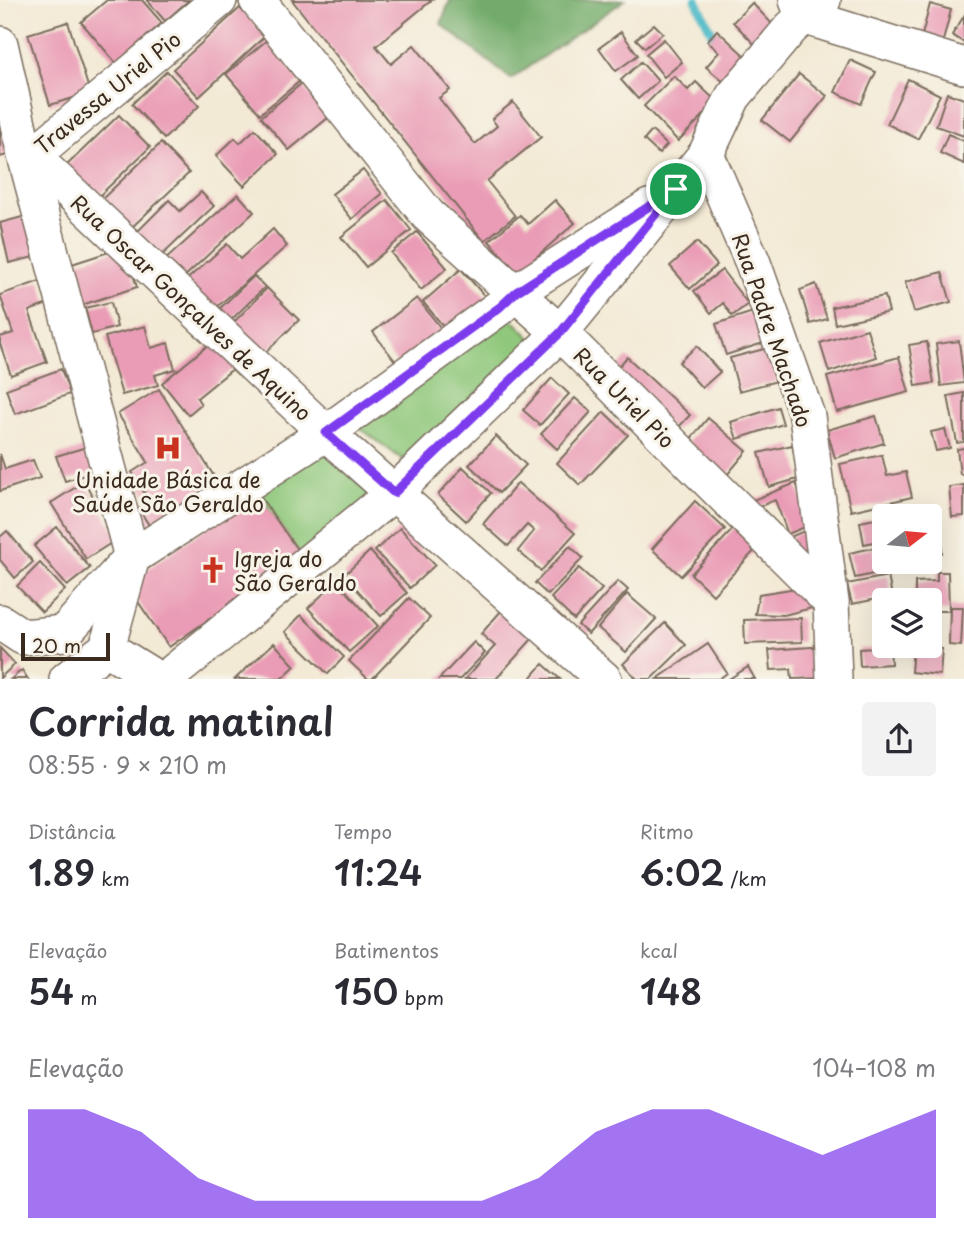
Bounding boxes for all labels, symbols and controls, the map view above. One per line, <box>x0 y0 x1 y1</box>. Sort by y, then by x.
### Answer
street label: Travessa Uriel Pio <box>27 23 187 161</box>
pin <box>646 159 706 219</box>
icon: arrive <box>657 170 695 208</box>
street label: Rua Oscar Gonçalves de Aquino <box>64 186 320 428</box>
street label: Rua Padre Machado <box>725 229 821 431</box>
street label: Rua Uriel Pio <box>567 339 683 455</box>
hospital icon: Unidade Básica de Saúde São Geraldo <box>153 433 183 463</box>
place label: Unidade Básica de Saúde São Geraldo <box>72 463 264 519</box>
north arrow <box>872 504 942 574</box>
map controls <box>872 504 942 658</box>
place label: Igreja do São Geraldo <box>234 542 357 598</box>
church icon: Igreja do São Geraldo <box>198 555 228 585</box>
button: layers <box>872 588 942 658</box>
scale bar <box>21 630 110 662</box>
text: 20 m <box>32 631 81 659</box>
text: Corrida matinal <box>28 692 333 749</box>
button: share <box>862 702 936 776</box>
text: 08:55 · 9 × 210 m <box>28 747 227 782</box>
text: Distância <box>28 817 116 845</box>
text: Tempo <box>334 817 392 845</box>
text: Ritmo <box>640 817 694 845</box>
text: 1.89 <box>28 845 95 898</box>
text: 11:24 <box>334 845 422 898</box>
text: 6:02 <box>640 845 724 898</box>
text: km <box>95 864 130 892</box>
text: /km <box>724 864 767 892</box>
text: Elevação <box>28 936 107 964</box>
text: Batimentos <box>334 936 438 964</box>
text: kcal <box>640 936 678 964</box>
text: 54 <box>28 964 74 1017</box>
text: 150 <box>334 964 398 1017</box>
text: 148 <box>640 964 702 1017</box>
text: m <box>74 983 98 1011</box>
text: bpm <box>398 983 444 1011</box>
text: Elevação <box>28 1050 124 1085</box>
text: 104–108 m <box>812 1050 936 1085</box>

